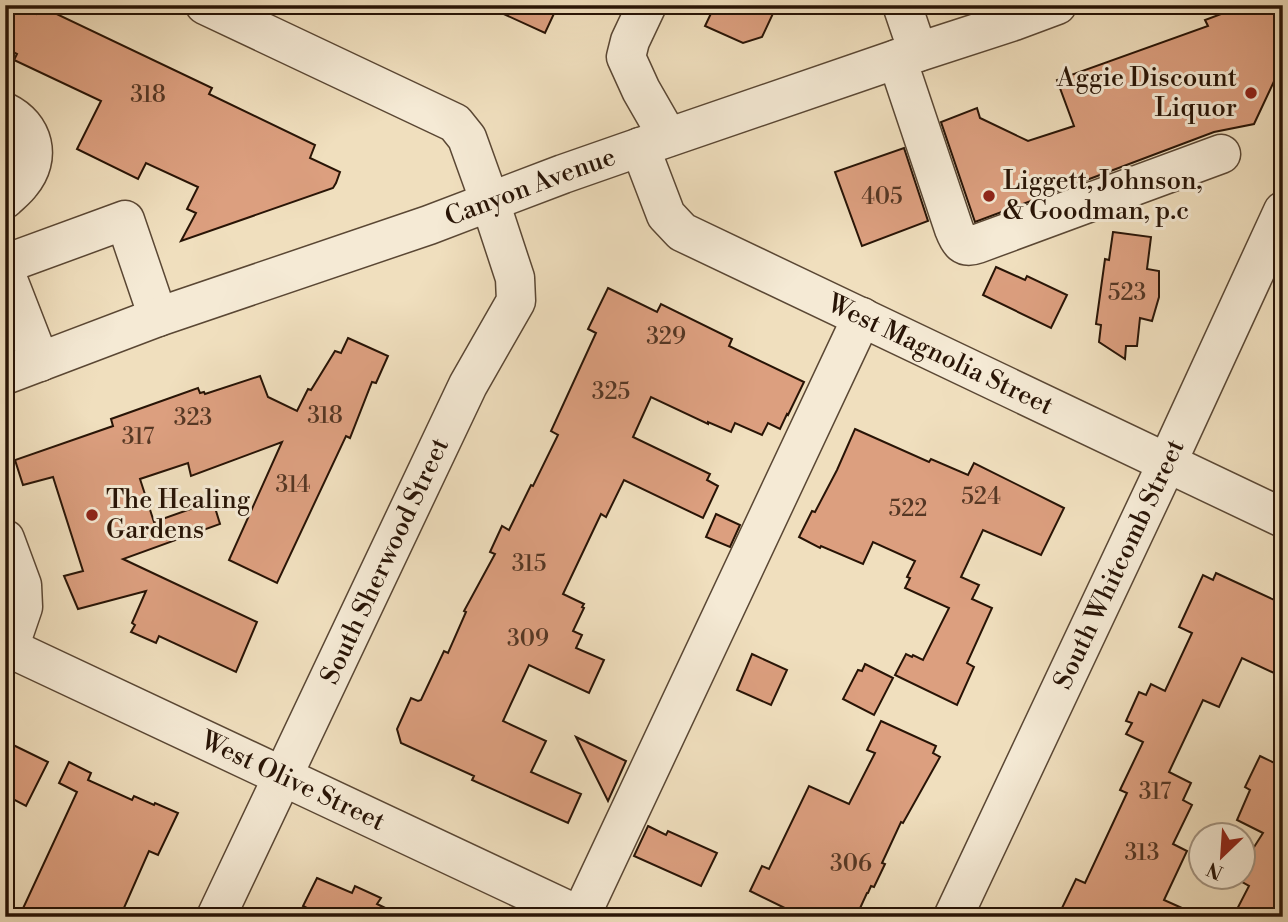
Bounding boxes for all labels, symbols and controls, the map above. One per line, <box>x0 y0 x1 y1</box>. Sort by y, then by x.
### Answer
place label: Aggie Discount Liquor <box>1056 62 1237 124</box>
house number: 318 <box>130 81 166 109</box>
marker: Aggie Discount Liquor <box>1243 85 1259 101</box>
street label: Canyon Avenue <box>440 141 620 233</box>
place label: Liggett, Johnson, & Goodman, p.c <box>1003 165 1203 227</box>
house number: 405 <box>861 183 903 211</box>
marker: Liggett, Johnson, & Goodman, p.c <box>981 188 997 204</box>
house number: 523 <box>1108 279 1146 307</box>
street label: West Magnolia Street <box>821 287 1058 422</box>
house number: 329 <box>646 323 686 351</box>
house number: 325 <box>592 378 630 406</box>
house number: 318 <box>307 402 343 430</box>
house number: 323 <box>174 404 212 432</box>
house number: 317 <box>122 423 155 451</box>
street label: South Sherwood Street <box>314 433 456 689</box>
street label: South Whitcomb Street <box>1047 434 1192 694</box>
house number: 314 <box>276 471 310 499</box>
house number: 524 <box>961 483 1001 511</box>
place label: The Healing Gardens <box>106 484 251 546</box>
house number: 522 <box>889 495 927 523</box>
marker: The Healing Gardens <box>84 507 100 523</box>
house number: 315 <box>512 550 546 578</box>
house number: 309 <box>507 625 549 653</box>
street label: West Olive Street <box>195 724 390 838</box>
house number: 317 <box>1139 778 1172 806</box>
north arrow <box>1186 820 1256 890</box>
house number: 313 <box>1125 839 1159 867</box>
house number: 306 <box>830 850 872 878</box>
text: N <box>1203 856 1227 885</box>

